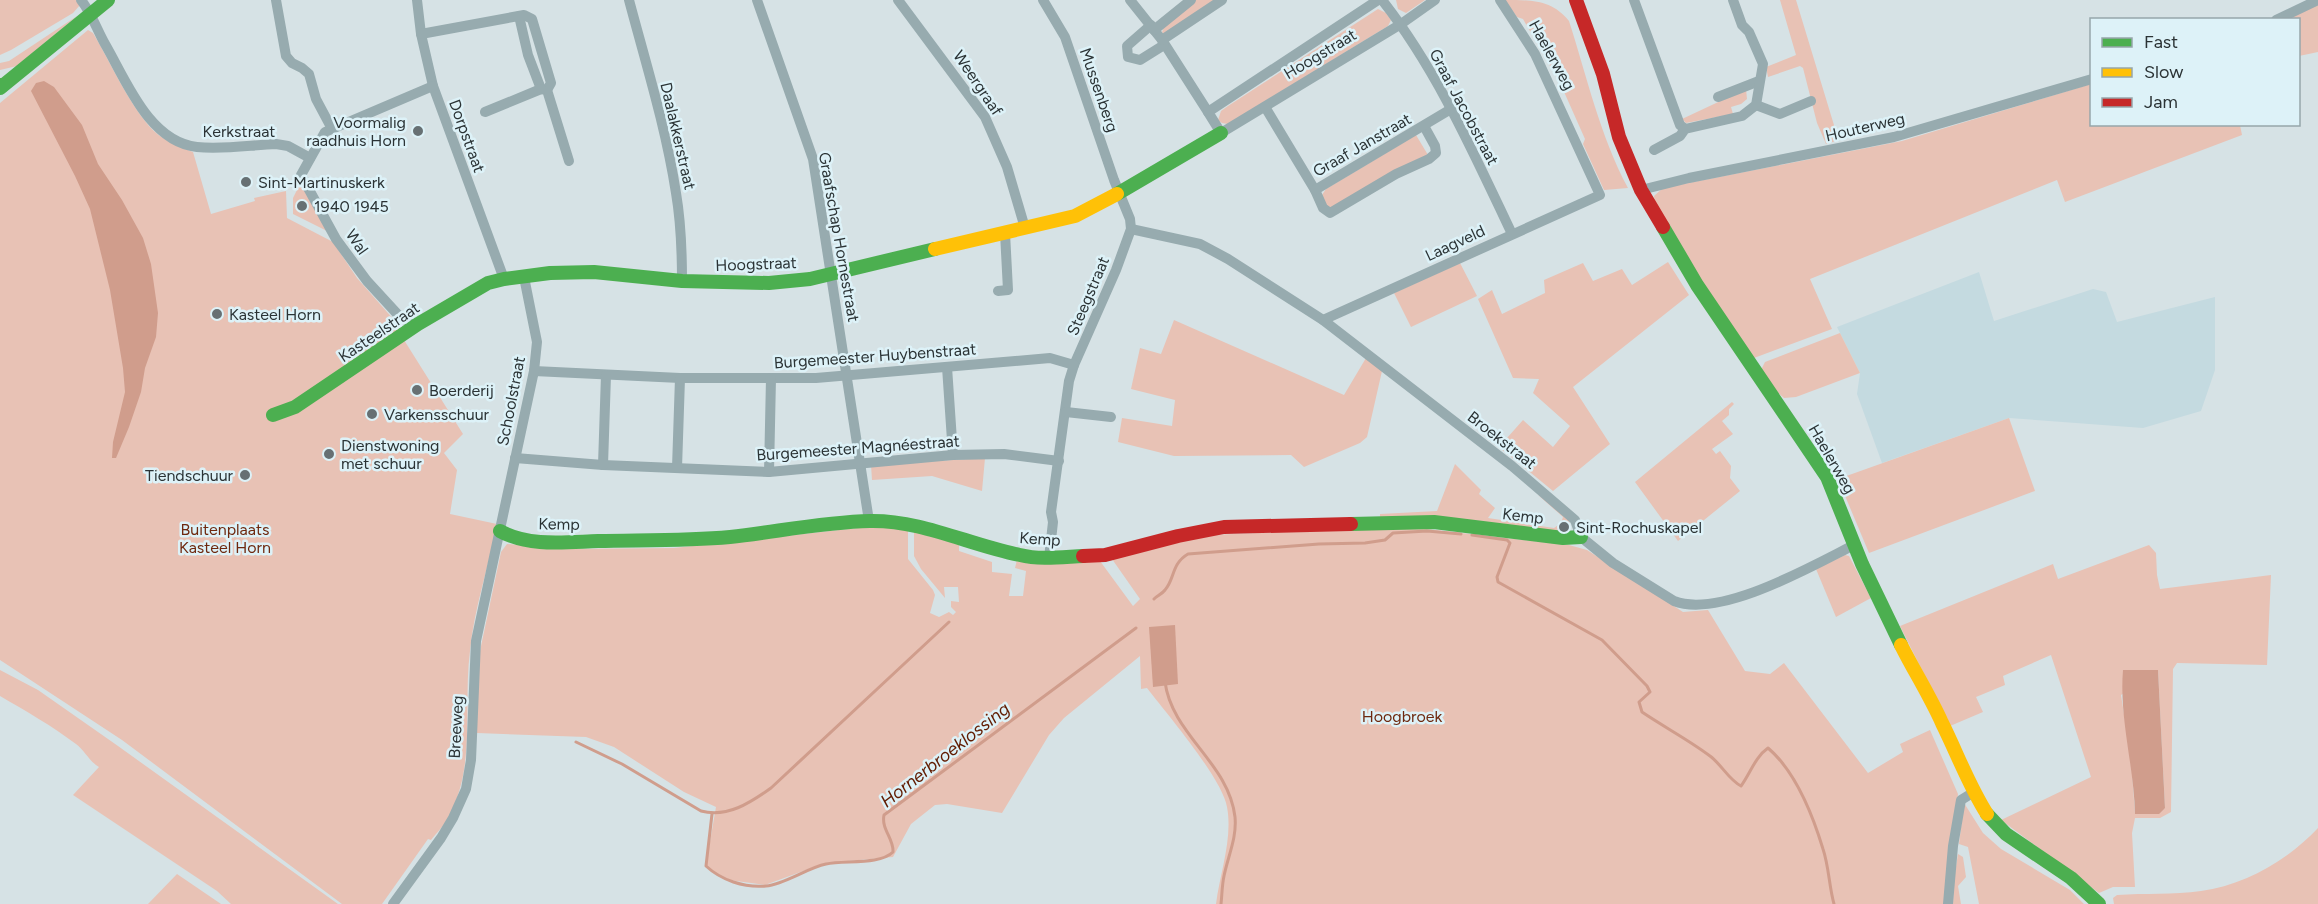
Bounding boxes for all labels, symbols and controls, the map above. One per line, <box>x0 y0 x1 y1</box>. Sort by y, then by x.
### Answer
street label: Haelerweg <box>1525 17 1579 93</box>
legend <box>2090 18 2300 126</box>
street label: Hoogstraat <box>1280 25 1360 83</box>
text: Fast <box>2144 31 2178 53</box>
street label: Mussenberg <box>1076 45 1122 135</box>
street label: Graaf Jacobstraat <box>1425 46 1503 168</box>
street label: Weergraaf <box>949 47 1007 119</box>
text: Slow <box>2144 61 2183 83</box>
street label: Daalakkerstraat <box>656 80 700 192</box>
text: Jam <box>2144 91 2178 113</box>
street label: Dorpstraat <box>445 97 489 175</box>
street label: Graaf Janstraat <box>1309 109 1415 181</box>
street label: Houterweg <box>1823 109 1907 145</box>
place label: Voormalig raadhuis Horn <box>306 113 406 150</box>
street label: Kerkstraat <box>203 122 275 141</box>
marker: Voormalig raadhuis Horn <box>411 124 425 138</box>
street label: Graafschap Hornestraat <box>815 151 863 323</box>
place label: Sint-Martinuskerk <box>258 173 385 192</box>
marker: Sint-Martinuskerk <box>239 175 253 189</box>
place label: 1940 1945 <box>314 197 389 216</box>
marker: 1940 1945 <box>295 199 309 213</box>
street label: Laagveld <box>1422 221 1488 265</box>
street label: Wal <box>342 226 372 258</box>
street label: Hoogstraat <box>715 253 797 275</box>
street label: Steegstraat <box>1063 254 1113 338</box>
street label: Kasteelstraat <box>335 298 423 366</box>
place label: Kasteel Horn <box>229 305 321 324</box>
marker: Kasteel Horn <box>210 307 224 321</box>
street label: Burgemeester Huybenstraat <box>773 339 977 373</box>
street label: Schoolstraat <box>493 355 529 447</box>
place label: Boerderij <box>429 381 494 400</box>
marker: Boerderij <box>410 383 424 397</box>
place label: Varkensschuur <box>384 405 490 424</box>
marker: Varkensschuur <box>365 407 379 421</box>
street label: Broekstraat <box>1464 407 1540 473</box>
street label: Haelerweg <box>1805 421 1859 497</box>
street label: Burgemeester Magnéestraat <box>756 431 960 465</box>
place label: Dienstwoning met schuur <box>341 436 440 473</box>
marker: Dienstwoning met schuur <box>322 447 336 461</box>
place label: Tiendschuur <box>145 466 234 485</box>
marker: Tiendschuur <box>238 468 252 482</box>
street label: Kemp <box>1501 504 1545 528</box>
street label: Kemp <box>538 514 580 534</box>
place label: Sint-Rochuskapel <box>1576 518 1702 537</box>
park label: Buitenplaats Kasteel Horn <box>179 520 271 557</box>
marker: Sint-Rochuskapel <box>1557 520 1571 534</box>
street label: Kemp <box>1019 528 1061 550</box>
street label: Breeweg <box>445 695 467 759</box>
water label: Hornerbroeklossing <box>876 697 1014 812</box>
park label: Hoogbroek <box>1362 707 1443 726</box>

